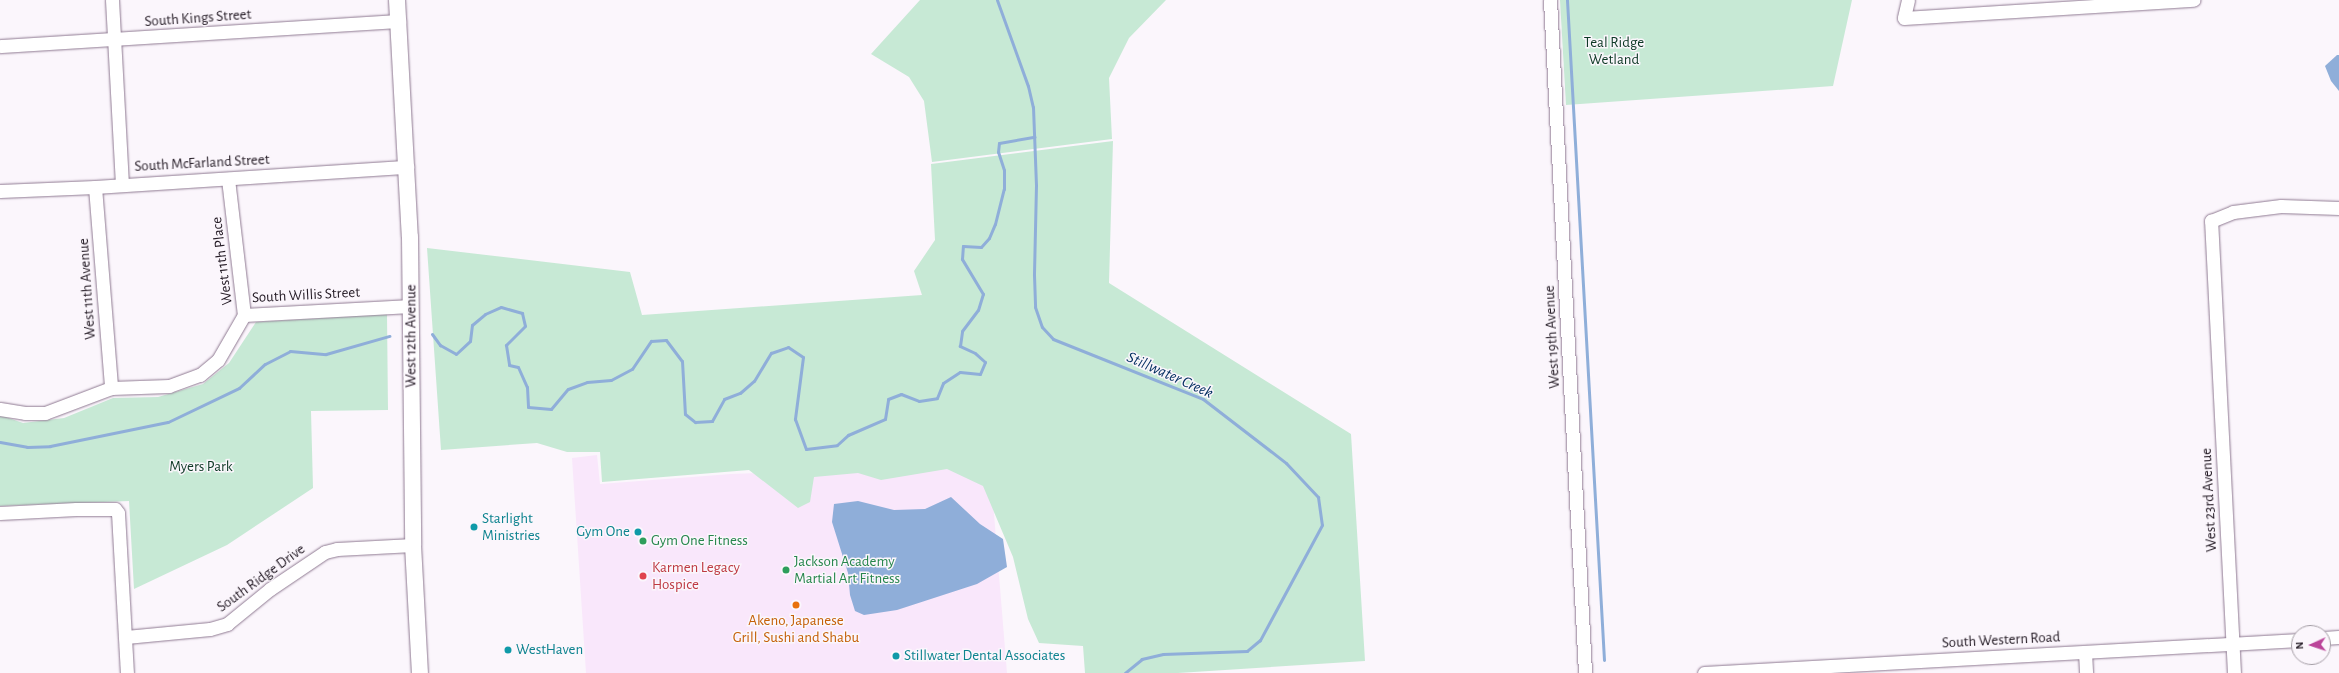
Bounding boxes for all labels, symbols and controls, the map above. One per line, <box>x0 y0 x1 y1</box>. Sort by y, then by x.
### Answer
street label: South Kings Street <box>144 5 252 31</box>
park label: Teal Ridge Wetland <box>1584 33 1644 68</box>
street label: South McFarland Street <box>134 150 270 176</box>
street label: West 11th Place <box>208 216 236 306</box>
street label: West 11th Avenue <box>74 238 100 340</box>
street label: South Willis Street <box>251 283 361 307</box>
street label: West 12th Avenue <box>402 284 420 388</box>
street label: West 19th Avenue <box>1540 285 1564 389</box>
water label: Stillwater Creek <box>1124 347 1216 403</box>
street label: West 23rd Avenue <box>2197 447 2221 553</box>
park label: Myers Park <box>169 458 233 476</box>
place label: Starlight Ministries <box>482 509 540 544</box>
marker: Starlight Ministries <box>469 522 479 532</box>
place label: Gym One <box>576 523 630 541</box>
marker: Gym One <box>633 527 643 537</box>
place label: Gym One Fitness <box>651 532 748 550</box>
marker: Gym One Fitness <box>638 536 648 546</box>
street label: South Ridge Drive <box>213 540 309 616</box>
place label: Jackson Academy Martial Art Fitness <box>794 552 900 587</box>
place label: Karmen Legacy Hospice <box>652 558 740 593</box>
marker: Jackson Academy Martial Art Fitness <box>781 565 791 575</box>
marker: Karmen Legacy Hospice <box>637 570 649 582</box>
marker: Akeno, Japanese Grill, Sushi and Shabu <box>791 600 801 610</box>
place label: Akeno, Japanese Grill, Sushi and Shabu <box>733 611 859 646</box>
north arrow <box>2291 625 2331 665</box>
street label: South Western Road <box>1941 628 2061 652</box>
place label: WestHaven <box>516 641 583 659</box>
text: N <box>2294 641 2305 650</box>
marker: WestHaven <box>503 645 513 655</box>
place label: Stillwater Dental Associates <box>904 647 1065 665</box>
marker: Stillwater Dental Associates <box>891 651 901 661</box>

